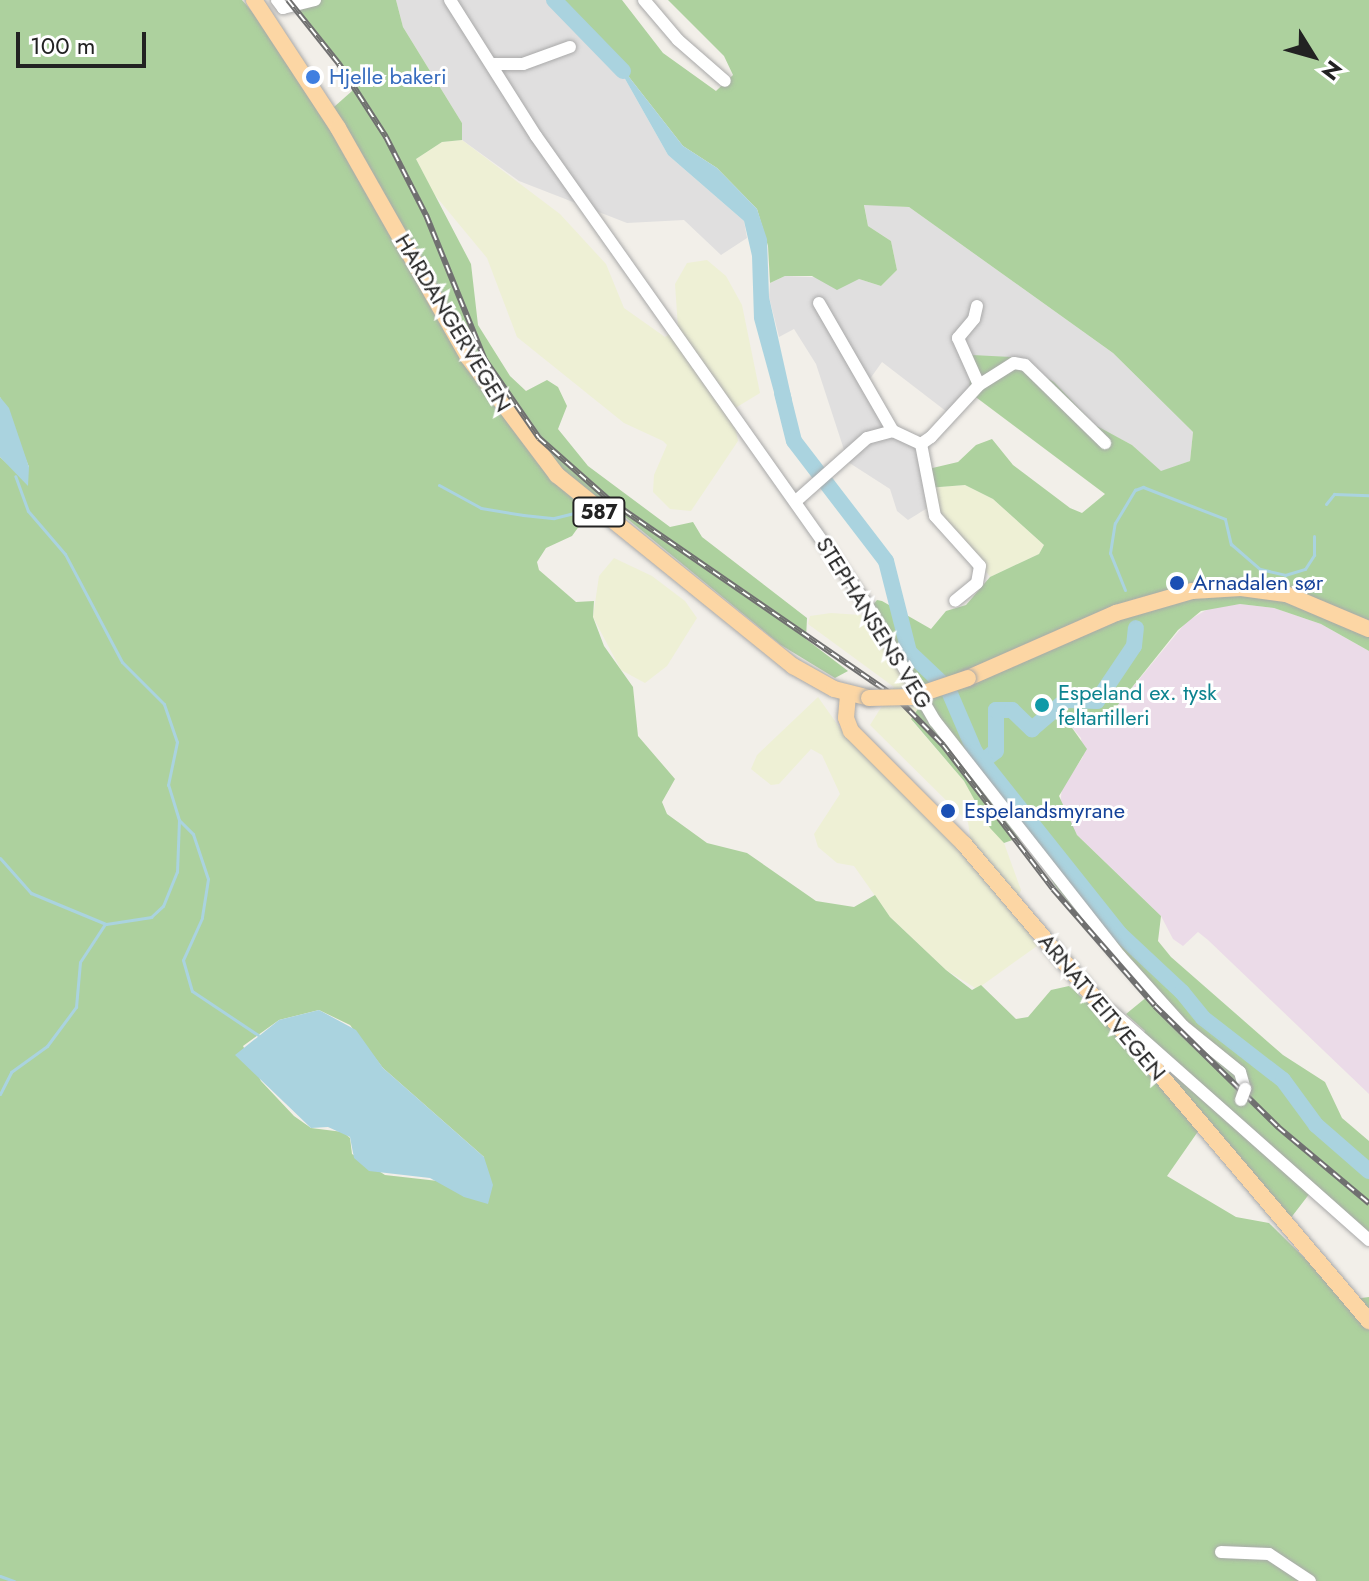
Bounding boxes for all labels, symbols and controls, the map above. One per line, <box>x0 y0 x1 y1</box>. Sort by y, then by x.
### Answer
scale bar <box>20 16 150 66</box>
north arrow <box>1273 16 1353 96</box>
text: 100 m <box>30 28 96 63</box>
text: N <box>1314 54 1350 87</box>
place label: Hjelle bakeri <box>329 64 447 90</box>
marker: Hjelle bakeri <box>304 68 322 86</box>
street label: HARDANGERVEGEN <box>389 229 517 417</box>
road number: 587 <box>571 496 627 528</box>
street label: STEPHANSENS VEG <box>811 532 937 714</box>
place label: Arnadalen sør <box>1193 570 1323 596</box>
marker: Arnadalen sør <box>1168 574 1186 592</box>
place label: Espeland ex. tysk feltartilleri <box>1058 679 1217 730</box>
marker: Espeland ex. tysk feltartilleri <box>1033 696 1051 714</box>
place label: Espelandsmyrane <box>964 798 1125 824</box>
marker: Espelandsmyrane <box>939 802 957 820</box>
street label: ARNATVEITVEGEN <box>1033 928 1171 1086</box>

